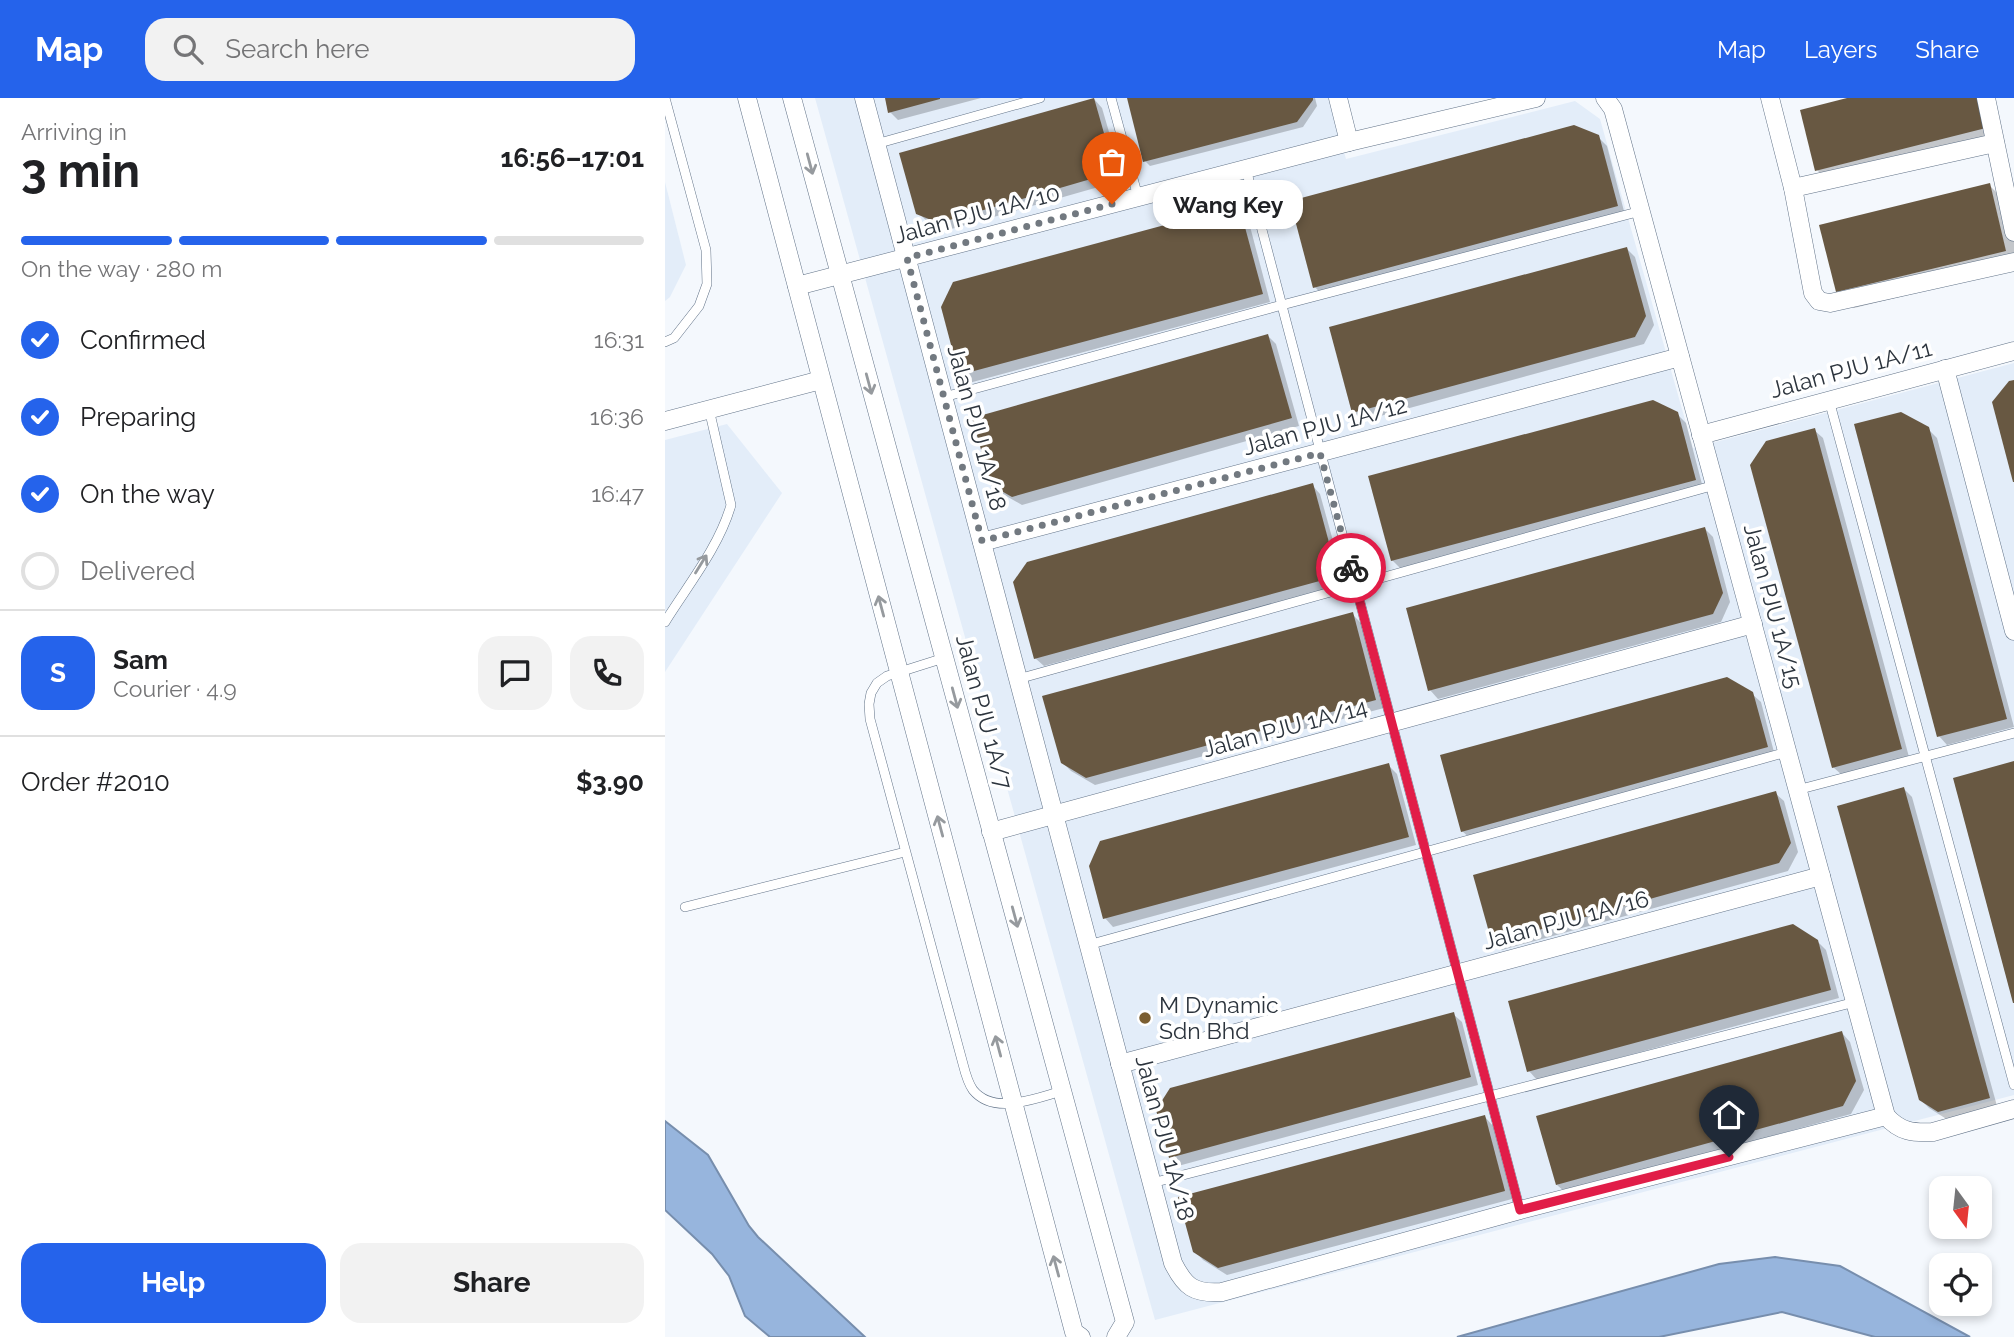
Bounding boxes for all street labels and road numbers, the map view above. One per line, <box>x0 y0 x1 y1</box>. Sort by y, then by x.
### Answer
street label: Jalan PJU 1A/10 <box>891 178 1063 249</box>
street label: Jalan PJU 1A/11 <box>1767 334 1935 403</box>
street label: Jalan PJU 1A/18 <box>942 342 1013 513</box>
street label: Jalan PJU 1A/12 <box>1240 391 1410 460</box>
street label: Jalan PJU 1A/15 <box>1739 521 1808 691</box>
street label: Jalan PJU 1A/7 <box>951 631 1018 793</box>
street label: Jalan PJU 1A/14 <box>1200 693 1370 762</box>
street label: Jalan PJU 1A/16 <box>1480 884 1652 955</box>
street label: Jalan PJU 1A/18 <box>1130 1052 1201 1223</box>

